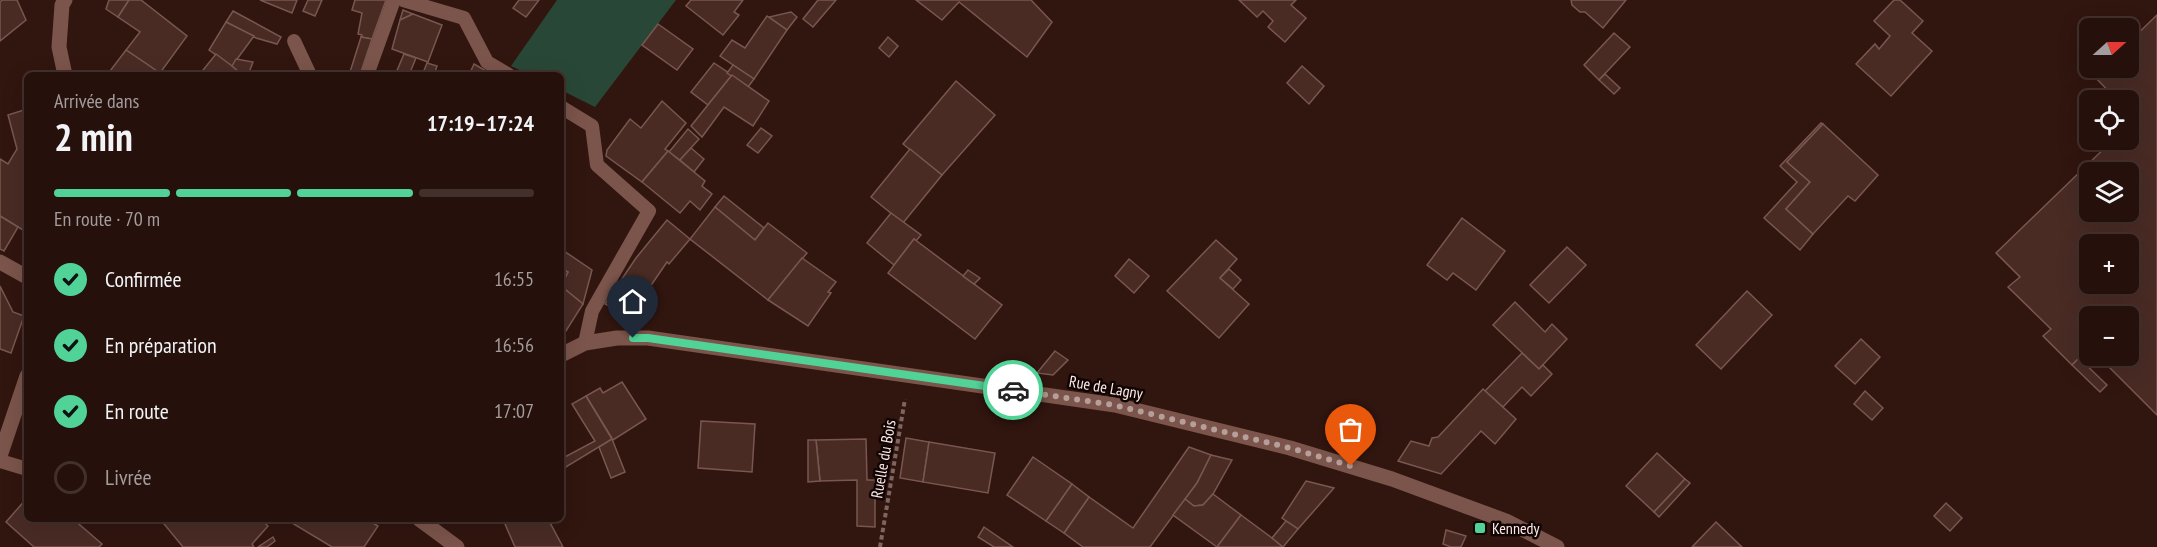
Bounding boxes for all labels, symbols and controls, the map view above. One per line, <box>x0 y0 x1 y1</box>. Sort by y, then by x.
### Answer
north arrow <box>2079 18 2139 78</box>
map controls <box>2079 18 2139 366</box>
text: Arrivée dans <box>54 88 139 114</box>
button: locate <box>2079 90 2139 150</box>
text: 17:19–17:24 <box>427 109 534 137</box>
text: 2 min <box>54 111 133 162</box>
button: layers <box>2079 162 2139 222</box>
text: En route · 70 m <box>54 206 160 232</box>
button: + <box>2079 234 2139 294</box>
icon: check <box>54 263 87 296</box>
text: Confirmée <box>105 265 182 293</box>
text: 16:55 <box>494 266 534 292</box>
pin <box>607 276 658 338</box>
icon: home <box>616 285 649 318</box>
button: − <box>2079 306 2139 366</box>
icon: check <box>54 329 87 362</box>
text: En préparation <box>105 331 217 359</box>
text: 16:56 <box>494 332 534 358</box>
courier <box>983 360 1043 420</box>
street label: Rue de Lagny <box>1068 371 1144 403</box>
icon: car <box>997 374 1030 407</box>
icon: check <box>54 395 87 428</box>
text: En route <box>105 397 169 425</box>
text: 17:07 <box>494 398 534 424</box>
pin <box>1325 404 1376 466</box>
icon: bag <box>1334 413 1367 446</box>
street label: Ruelle du Bois <box>866 418 900 500</box>
text: Livrée <box>105 463 151 491</box>
place label: Kennedy <box>1492 518 1539 538</box>
marker: Kennedy <box>1473 521 1487 535</box>

